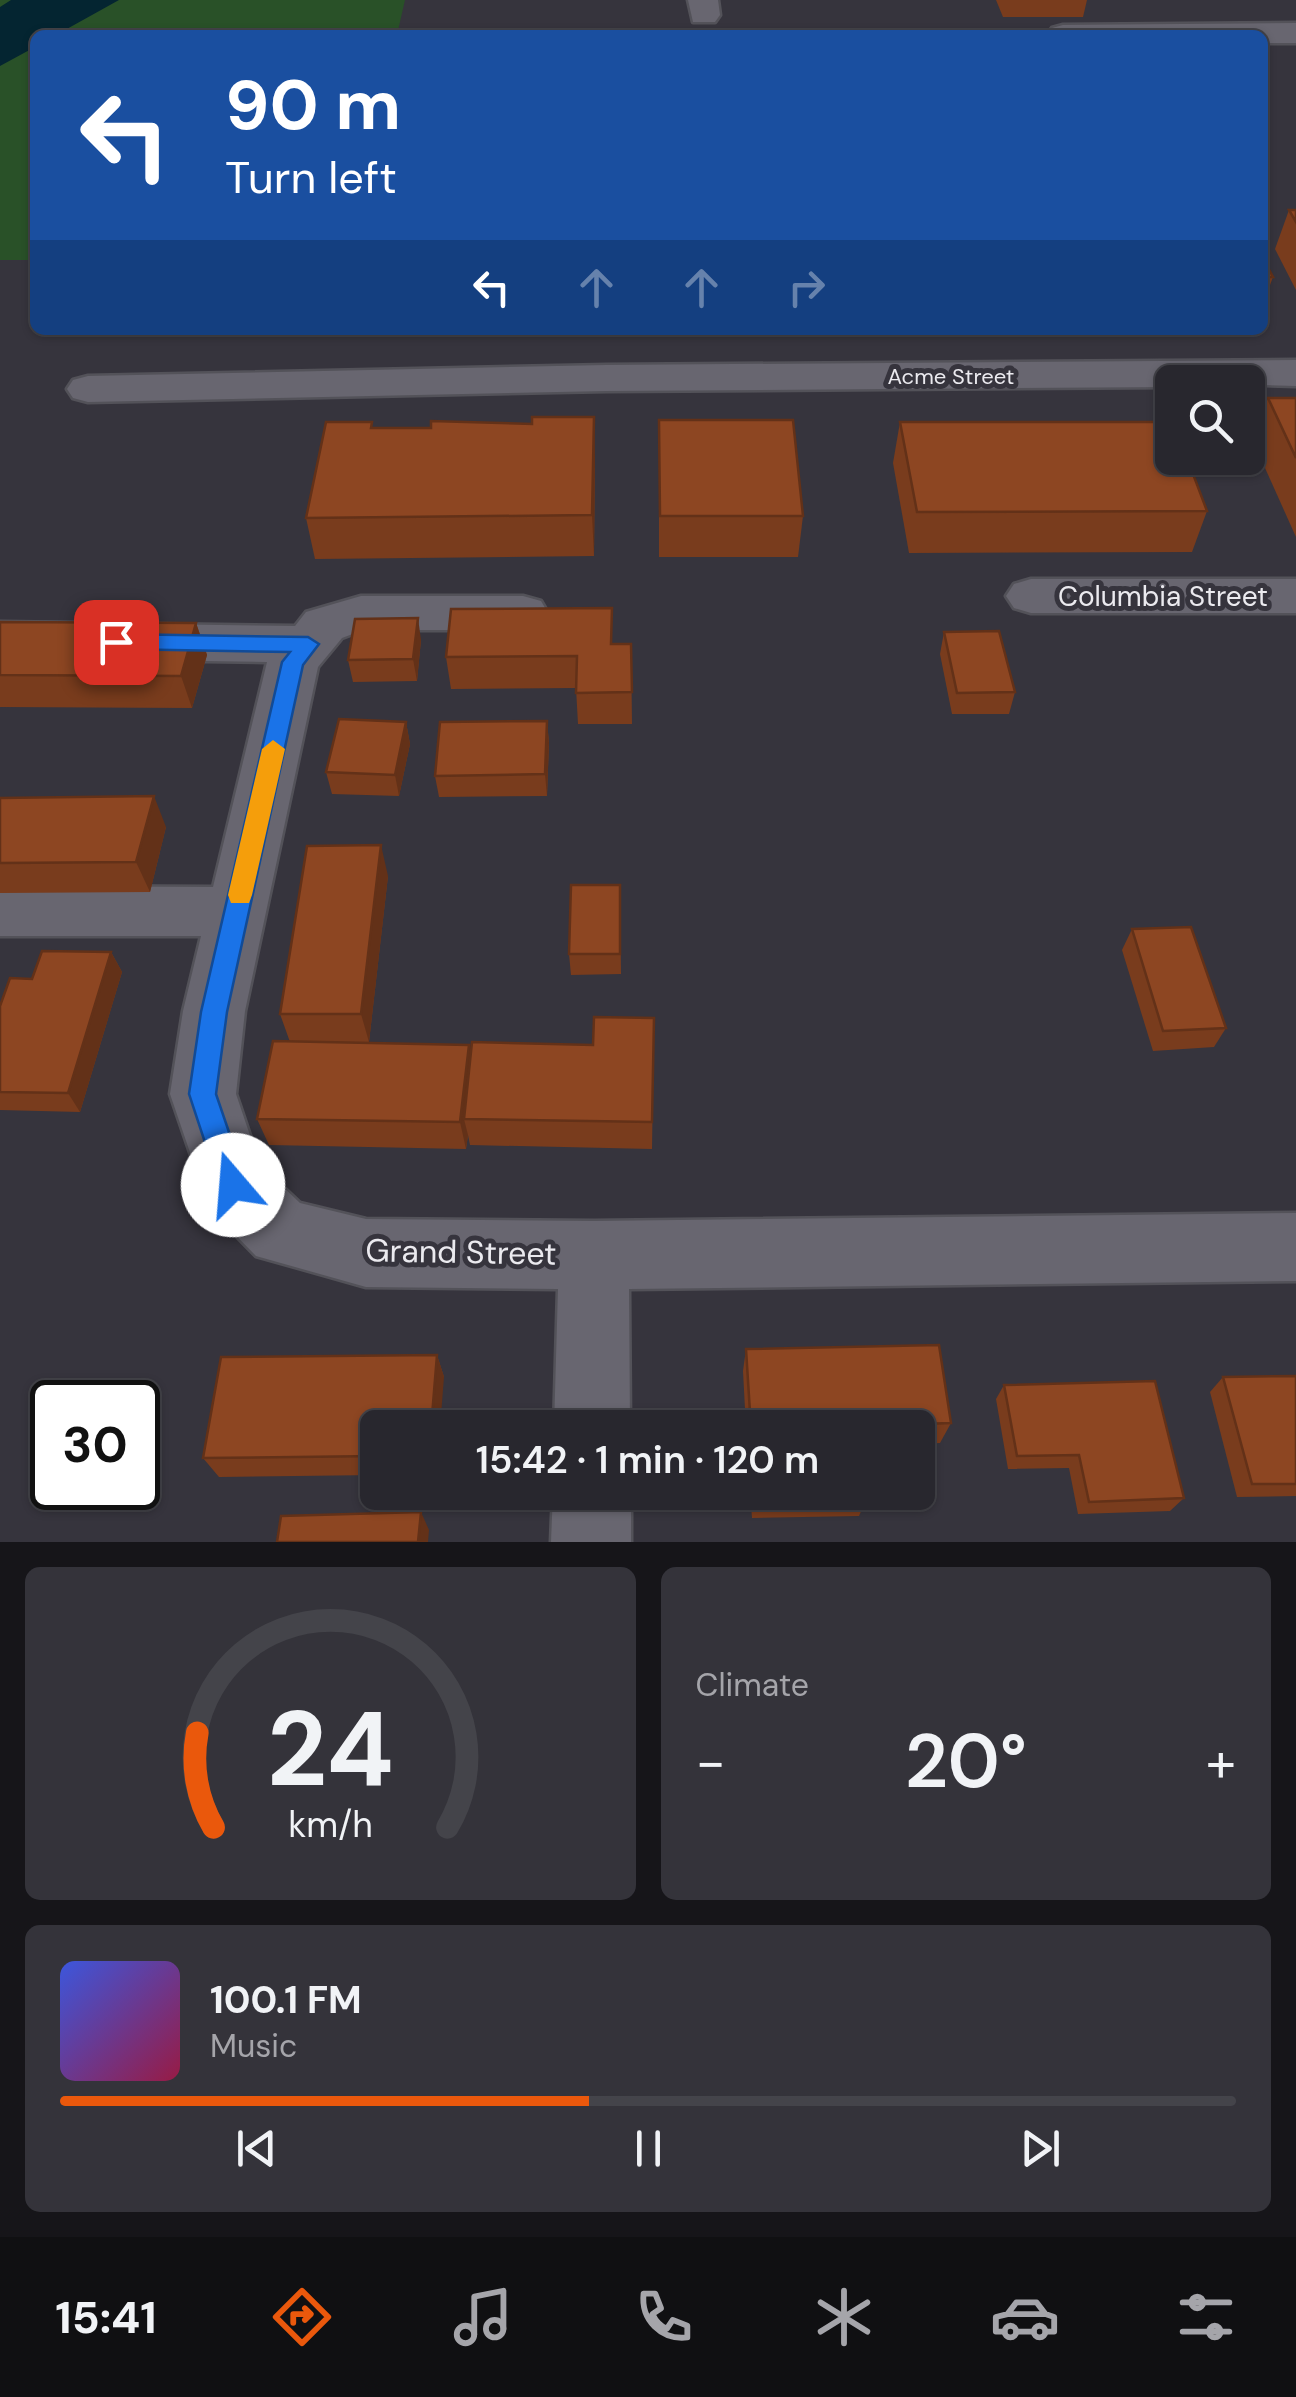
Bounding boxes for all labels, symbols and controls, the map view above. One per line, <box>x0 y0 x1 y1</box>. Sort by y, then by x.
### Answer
text: 90 m <box>225 60 401 151</box>
icon: left <box>60 70 190 200</box>
text: Turn left <box>225 148 397 207</box>
icon: left <box>464 260 519 315</box>
icon: ahead <box>569 260 624 315</box>
icon: ahead <box>674 260 729 315</box>
icon: right <box>779 260 834 315</box>
street label: Acme Street <box>888 362 1014 391</box>
map controls <box>1155 365 1265 475</box>
button: search <box>1155 365 1265 475</box>
street label: Columbia Street <box>1058 578 1268 615</box>
pin <box>74 600 159 685</box>
icon: arrive <box>89 615 144 670</box>
position arrow <box>181 1133 285 1237</box>
street label: Grand Street <box>365 1229 557 1275</box>
speed limit sign: 30 <box>30 1380 160 1510</box>
text: 15:42 · 1 min · 120 m <box>476 1435 819 1485</box>
text: Climate <box>696 1664 809 1706</box>
text: 24 <box>267 1682 394 1817</box>
text: 20° <box>905 1713 1027 1810</box>
text: − <box>696 1726 726 1798</box>
text: + <box>1206 1726 1236 1798</box>
text: km/h <box>288 1802 372 1848</box>
text: 100.1 FM <box>210 1975 362 2025</box>
text: Music <box>210 2025 297 2067</box>
icon: previous <box>229 2121 284 2176</box>
icon: pause <box>621 2121 676 2176</box>
icon: next <box>1013 2121 1068 2176</box>
icon: directions <box>267 2282 337 2352</box>
icon: music <box>448 2282 518 2352</box>
icon: phone <box>629 2282 699 2352</box>
icon: climate <box>809 2282 879 2352</box>
icon: car <box>990 2282 1060 2352</box>
icon: filters <box>1171 2282 1241 2352</box>
text: 15:41 <box>55 2288 157 2347</box>

